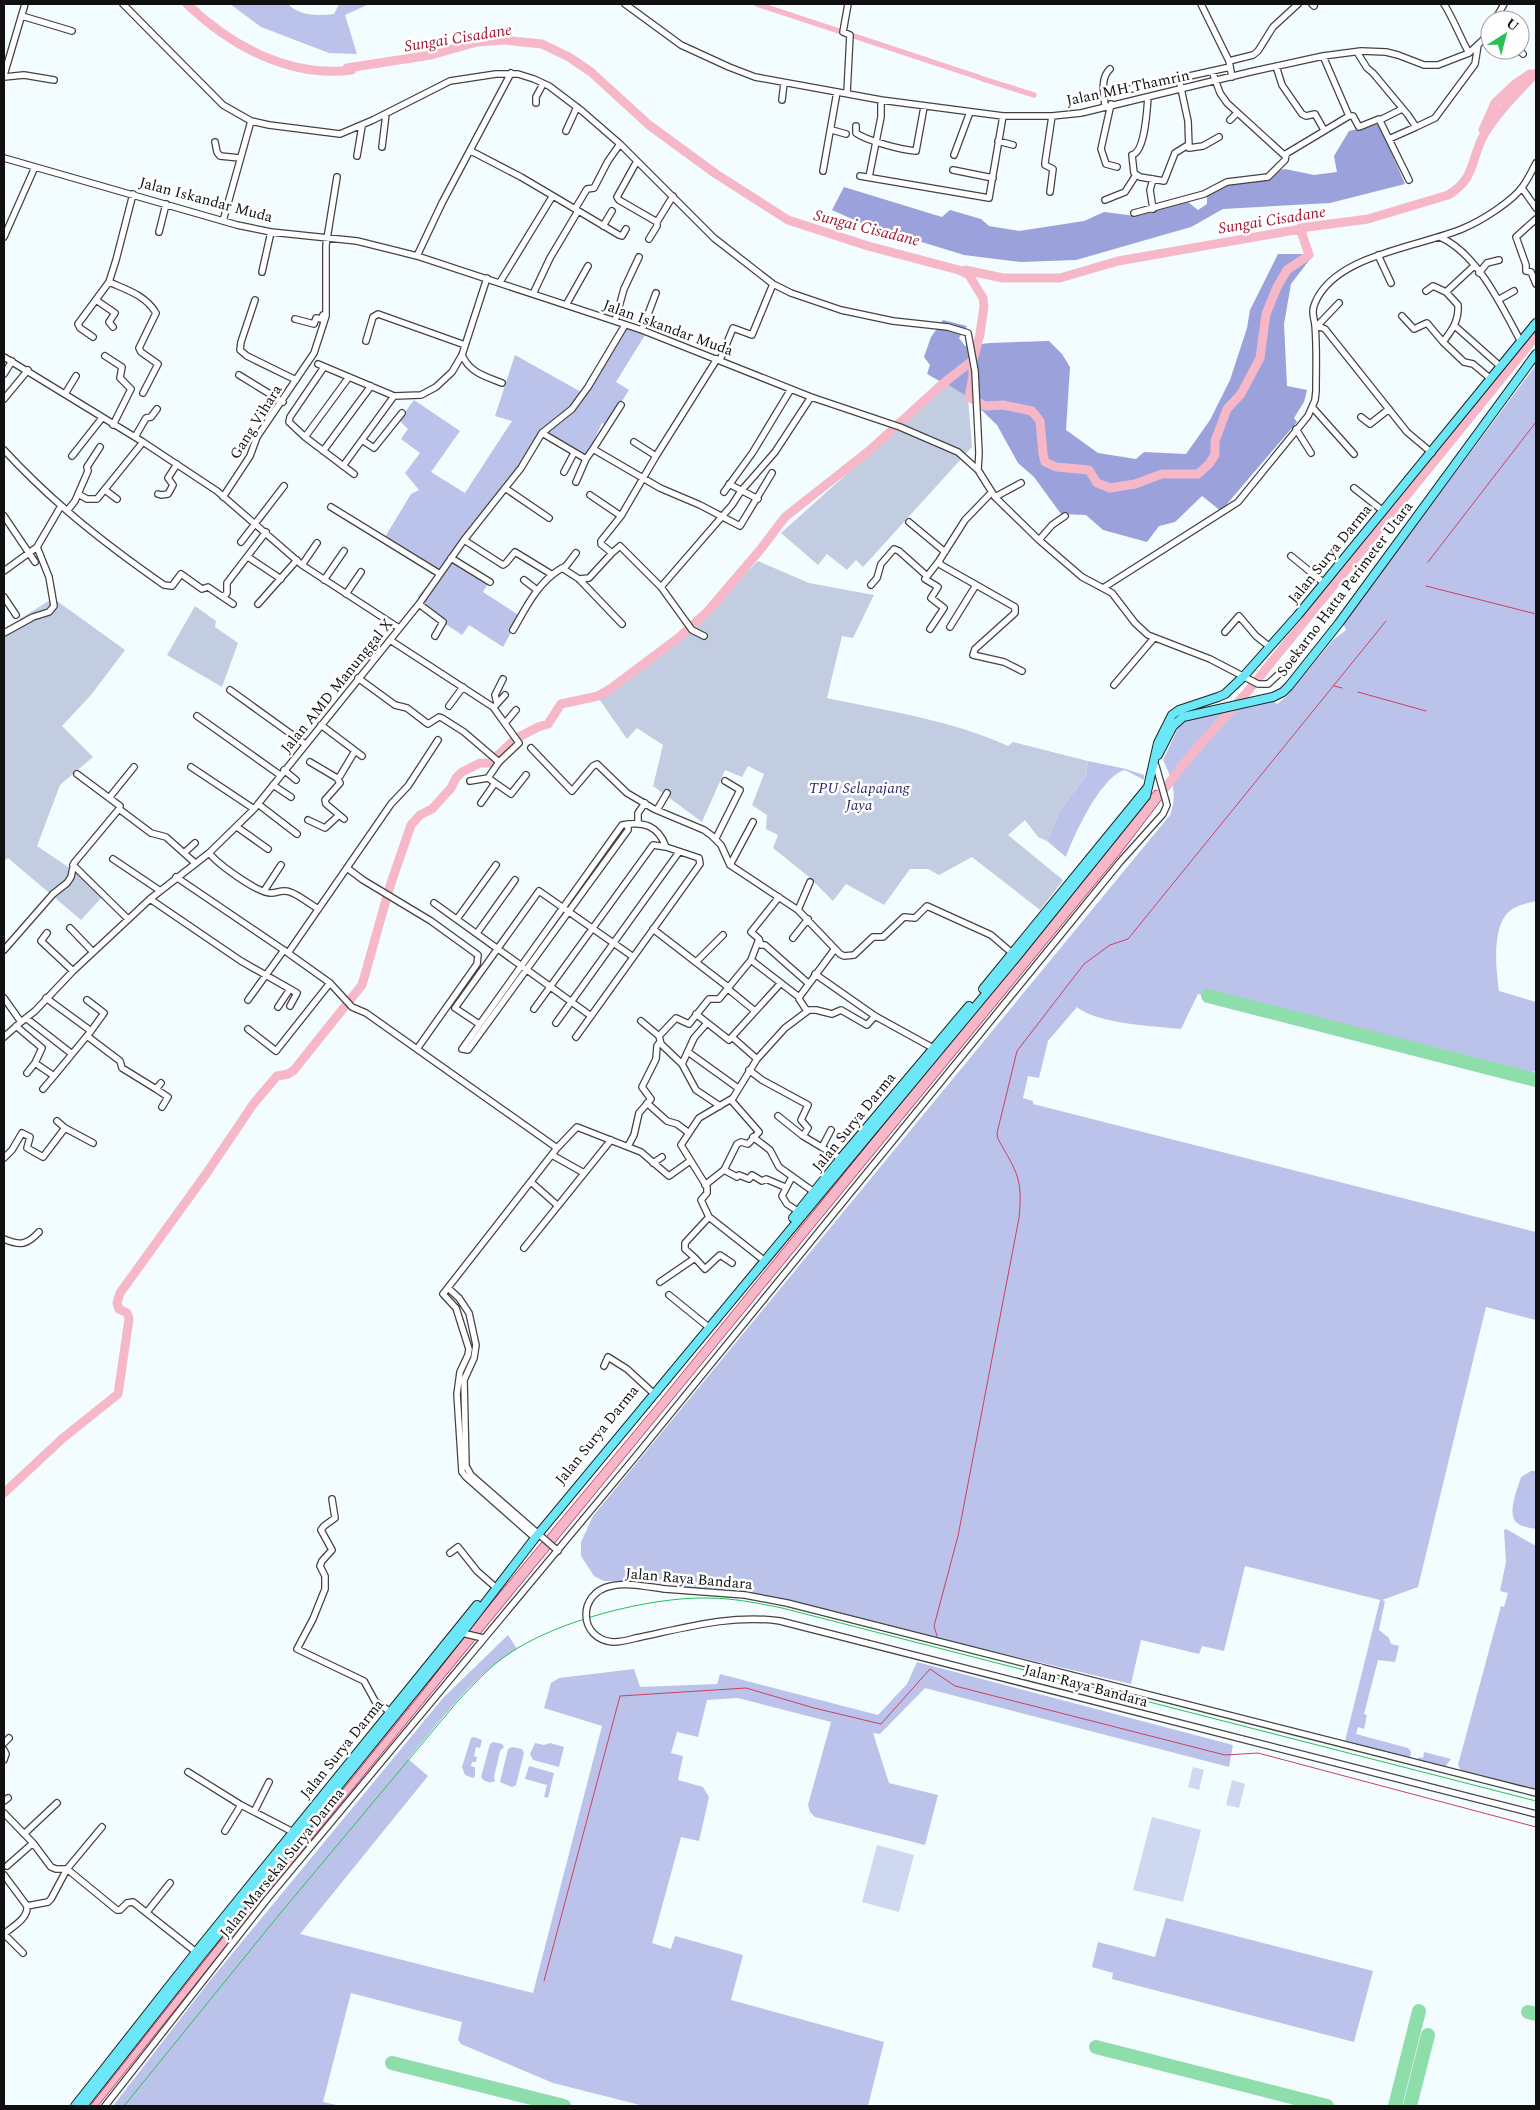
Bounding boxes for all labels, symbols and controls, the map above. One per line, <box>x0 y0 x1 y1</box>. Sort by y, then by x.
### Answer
north arrow <box>1480 10 1530 60</box>
text: U <box>1501 13 1523 37</box>
water label: Sungai Cisadane <box>402 18 514 58</box>
street label: Jalan MH Thamrin <box>1064 64 1192 112</box>
street label: Jalan Iskandar Muda <box>137 171 276 229</box>
water label: Sungai Cisadane <box>1216 200 1328 240</box>
water label: Sungai Cisadane <box>811 203 923 253</box>
street label: Jalan Iskandar Muda <box>600 294 737 363</box>
street label: Gang Vihara <box>224 379 289 464</box>
street label: Soekarno Hatta Perimeter Utara <box>1271 496 1419 682</box>
street label: Jalan Surya Darma <box>1282 499 1378 609</box>
street label: Jalan AMD Manunggal X <box>275 614 399 758</box>
park label: TPU Selapajang Jaya <box>809 777 911 817</box>
street label: Jalan Surya Darma <box>806 1067 902 1177</box>
street label: Jalan Surya Darma <box>549 1380 645 1490</box>
street label: Jalan Raya Bandara <box>624 1562 754 1596</box>
street label: Jalan Raya Bandara <box>1021 1658 1151 1714</box>
street label: Jalan Surya Darma <box>294 1694 390 1804</box>
street label: Jalan Marsekal Surya Darma <box>214 1782 350 1943</box>

